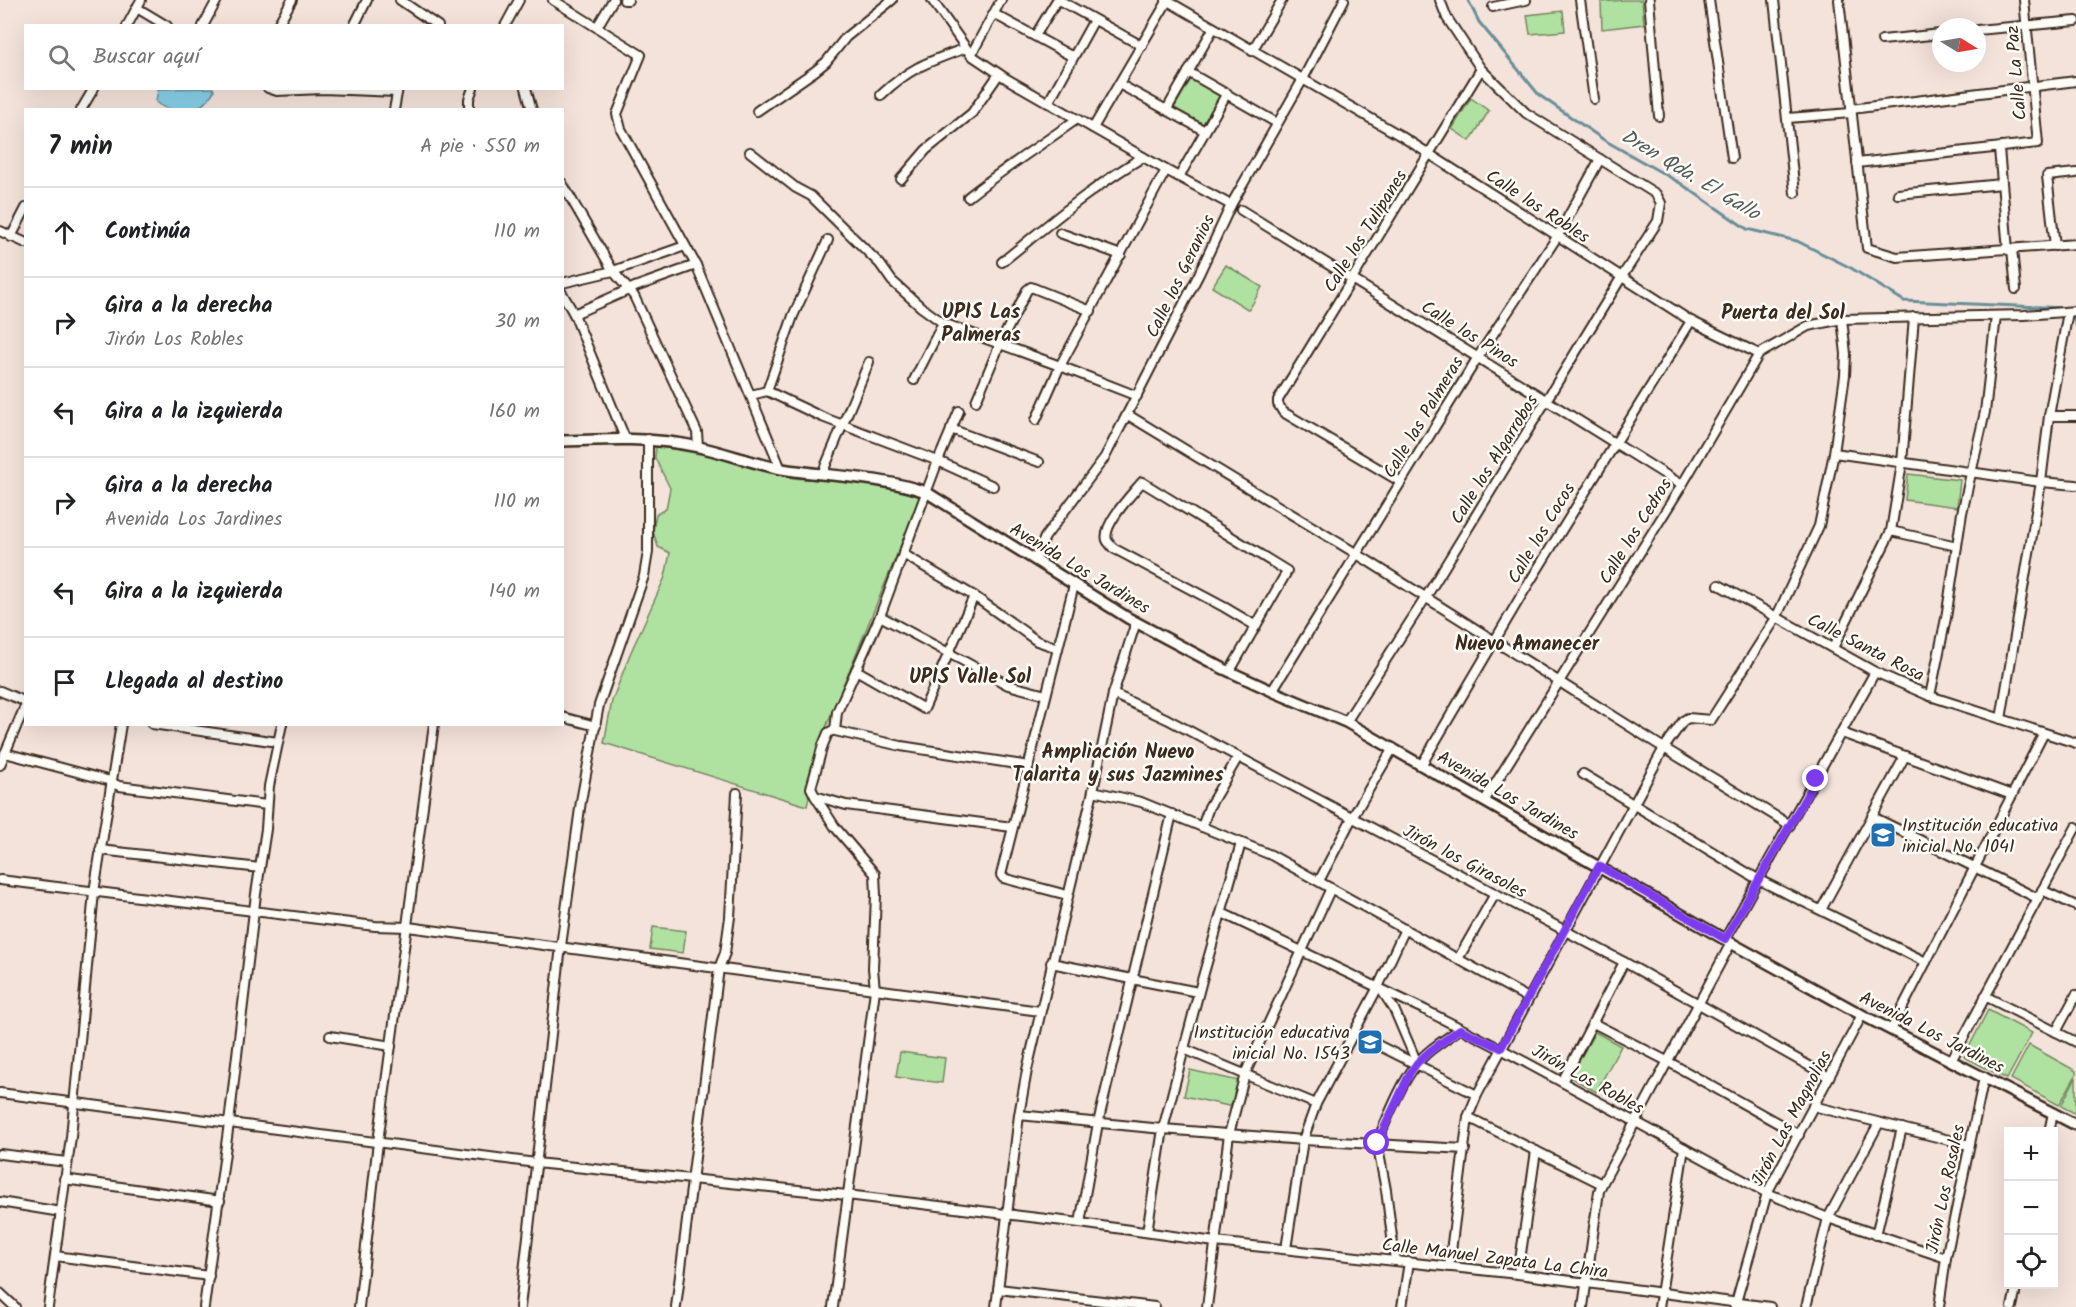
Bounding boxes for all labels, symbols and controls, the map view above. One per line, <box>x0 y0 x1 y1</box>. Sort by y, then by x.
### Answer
north arrow <box>1932 18 1986 72</box>
search box <box>24 24 564 90</box>
street label: Calle La Paz <box>1999 24 2036 121</box>
text: Buscar aquí <box>93 40 200 75</box>
icon: search <box>45 41 78 74</box>
water label: Dren Qda. El Gallo <box>1614 122 1767 231</box>
text: 7 min <box>48 126 113 168</box>
text: A pie · 550 m <box>420 131 540 163</box>
street label: Calle los Robles <box>1479 163 1595 252</box>
street label: Calle los Tulipanes <box>1317 164 1416 299</box>
street label: Calle los Geranios <box>1139 210 1224 343</box>
text: Continúa <box>105 215 190 250</box>
icon: ahead <box>48 216 81 249</box>
text: 110 m <box>494 216 540 248</box>
text: Gira a la derecha <box>105 289 272 324</box>
street label: Calle los Pinos <box>1415 294 1524 377</box>
district label: UPIS Las Palmeras <box>941 297 1021 352</box>
district label: Puerta del Sol <box>1721 298 1846 330</box>
icon: right <box>48 306 81 339</box>
text: 30 m <box>495 306 540 338</box>
text: Jirón Los Robles <box>105 324 244 356</box>
street label: Calle las Palmeras <box>1376 351 1472 484</box>
street label: Calle los Algarrobos <box>1444 389 1547 530</box>
text: Gira a la izquierda <box>105 395 283 430</box>
icon: left <box>48 396 81 429</box>
text: 160 m <box>489 396 540 428</box>
text: Gira a la derecha <box>105 469 272 504</box>
street label: Calle los Cedros <box>1592 473 1681 591</box>
street label: Calle los Cocos <box>1501 477 1584 590</box>
icon: right <box>48 486 81 519</box>
text: 110 m <box>494 486 540 518</box>
text: Avenida Los Jardines <box>105 504 282 536</box>
street label: Avenida Los Jardines <box>1003 516 1155 623</box>
text: Gira a la izquierda <box>105 575 283 610</box>
icon: left <box>48 576 81 609</box>
text: 140 m <box>489 576 540 608</box>
street label: Calle Santa Rosa <box>1802 606 1929 690</box>
district label: Nuevo Amanecer <box>1455 629 1600 661</box>
district label: UPIS Valle Sol <box>909 662 1032 694</box>
text: Llegada al destino <box>105 665 283 700</box>
icon: arrive <box>48 666 81 699</box>
district label: Ampliación Nuevo Talarita y sus Jazmines <box>1012 737 1224 792</box>
street label: Avenida Los Jardines <box>1431 744 1584 849</box>
route end <box>1802 765 1828 791</box>
place label: Institución educativa inicial No. 1041 <box>1902 812 2058 862</box>
street label: Jirón los Girasoles <box>1397 817 1532 907</box>
school or university icon: Institución educativa inicial No. 1041 <box>1868 820 1898 850</box>
street label: Avenida Los Jardines <box>1854 984 2009 1083</box>
place label: Institución educativa inicial No. 1543 <box>1194 1019 1350 1069</box>
school or university icon: Institución educativa inicial No. 1543 <box>1355 1027 1385 1057</box>
street label: Jirón Los Robles <box>1526 1037 1649 1123</box>
street label: Jirón Las Magnolias <box>1744 1045 1841 1192</box>
street label: Jirón Los Rosales <box>1919 1122 1974 1257</box>
map controls <box>2004 1127 2058 1289</box>
button: + <box>2004 1127 2058 1181</box>
route start <box>1363 1129 1389 1155</box>
button: − <box>2004 1181 2058 1235</box>
street label: Calle Manuel Zapata La Chira <box>1380 1231 1610 1288</box>
button: locate <box>2004 1235 2058 1289</box>

